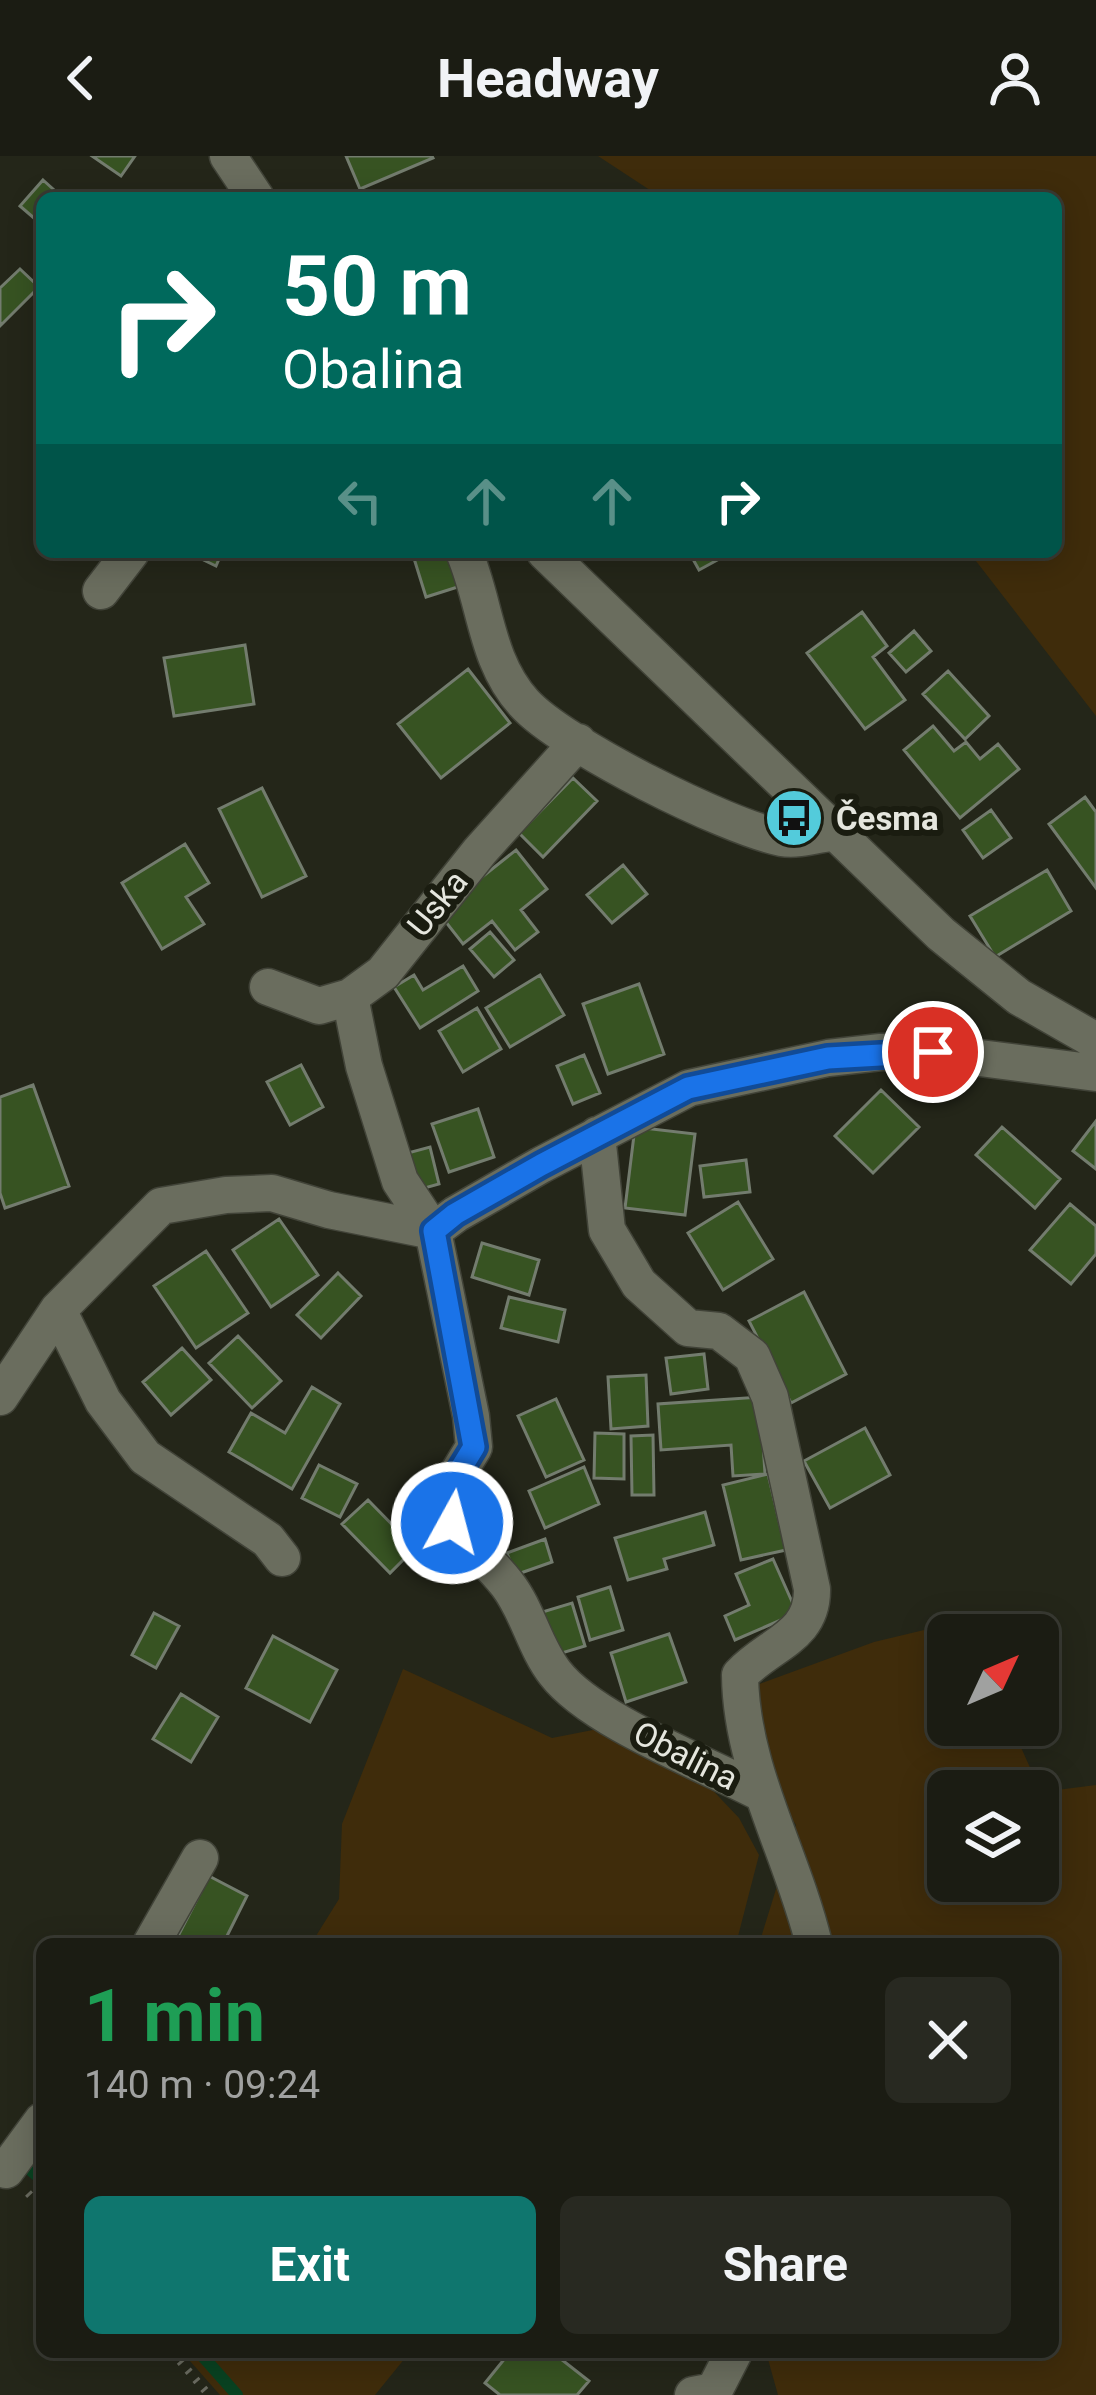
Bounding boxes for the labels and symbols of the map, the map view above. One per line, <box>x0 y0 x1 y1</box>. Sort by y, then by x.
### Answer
bus stop icon: Česma <box>763 787 825 849</box>
place label: Česma <box>836 799 939 838</box>
street label: Uska <box>399 863 476 944</box>
pin <box>882 1001 984 1103</box>
position arrow <box>389 1460 515 1586</box>
north arrow <box>927 1614 1059 1746</box>
street label: Obalina <box>627 1713 744 1798</box>

